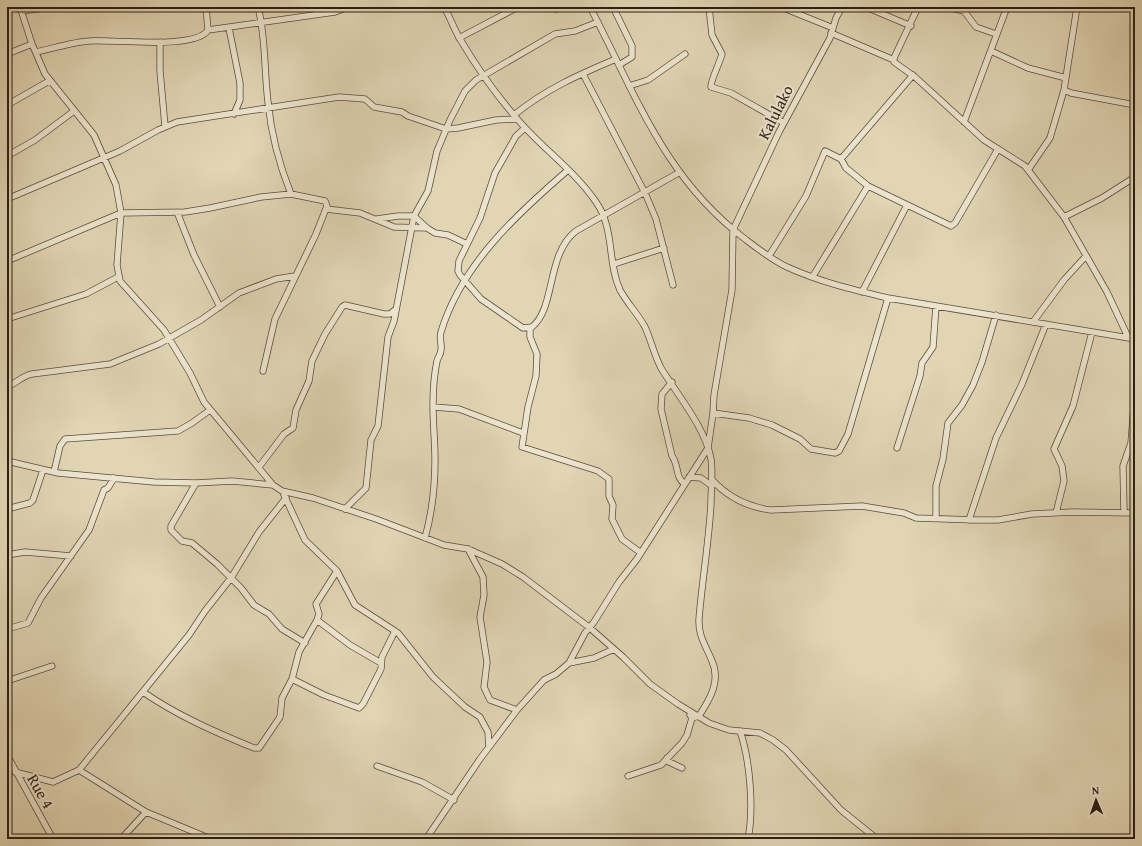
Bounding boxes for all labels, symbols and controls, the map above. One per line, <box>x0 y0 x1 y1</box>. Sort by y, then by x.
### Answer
street label: Kalulako <box>751 81 799 143</box>
street label: Rue 4 <box>21 769 61 813</box>
north arrow <box>1076 780 1116 820</box>
text: N <box>1092 782 1100 798</box>

